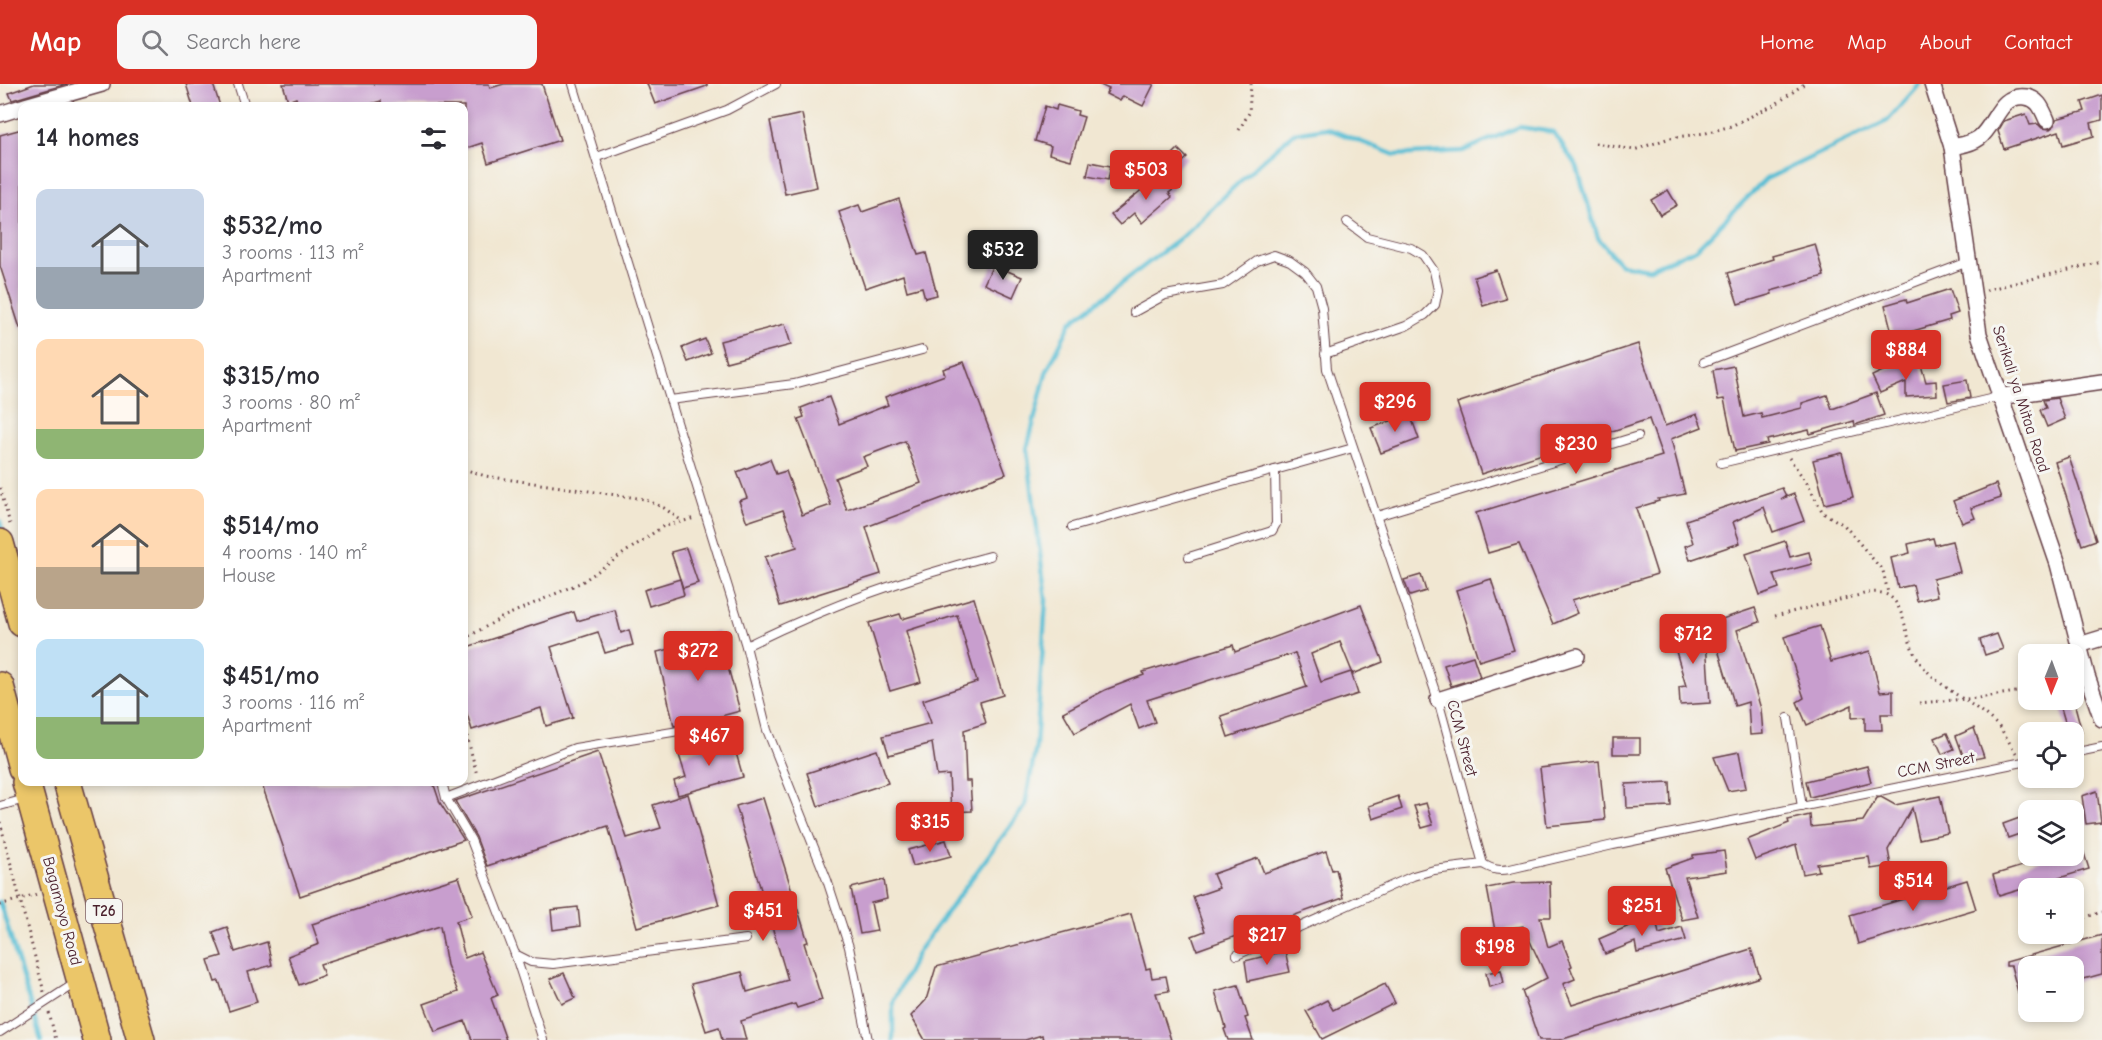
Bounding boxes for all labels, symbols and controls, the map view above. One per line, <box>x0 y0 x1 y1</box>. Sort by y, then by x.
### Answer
search box <box>117 15 537 69</box>
text: Map <box>30 26 81 58</box>
icon: search <box>138 26 171 59</box>
text: Search here <box>186 29 301 55</box>
text: Home <box>1760 30 1814 54</box>
text: Map <box>1847 30 1887 54</box>
text: About <box>1920 30 1971 54</box>
text: Contact <box>2004 30 2072 54</box>
icon: filters <box>417 122 450 155</box>
text: 14 homes <box>36 123 139 153</box>
pin: $503 <box>1110 150 1182 201</box>
text: $503 <box>1124 158 1168 181</box>
text: $532/mo <box>222 211 323 241</box>
icon: home <box>84 213 156 285</box>
pin: $532 <box>967 230 1039 281</box>
text: $532 <box>982 238 1024 261</box>
text: 3 rooms · 113 m² <box>222 241 363 264</box>
text: Apartment <box>222 264 312 287</box>
street label: Serikali ya Mitaa Road <box>1989 323 2053 475</box>
pin: $884 <box>1870 330 1942 381</box>
text: $884 <box>1885 338 1927 361</box>
text: $315/mo <box>222 361 320 391</box>
icon: home <box>84 363 156 435</box>
pin: $296 <box>1359 382 1431 433</box>
text: $296 <box>1374 390 1416 413</box>
text: 3 rooms · 80 m² <box>222 391 360 414</box>
text: Apartment <box>222 414 312 437</box>
pin: $230 <box>1540 424 1612 475</box>
text: $230 <box>1554 432 1598 455</box>
text: $514/mo <box>222 511 319 541</box>
icon: home <box>84 513 156 585</box>
text: 4 rooms · 140 m² <box>222 541 367 564</box>
text: House <box>222 564 276 587</box>
pin: $712 <box>1657 614 1729 665</box>
text: $712 <box>1674 622 1712 645</box>
pin: $272 <box>662 631 734 682</box>
text: $272 <box>678 639 718 662</box>
north arrow <box>2018 644 2084 710</box>
map controls <box>2018 644 2084 1022</box>
text: $451/mo <box>222 661 319 691</box>
icon: home <box>84 663 156 735</box>
text: 3 rooms · 116 m² <box>222 691 364 714</box>
street label: CCM Street <box>1443 698 1481 779</box>
text: Apartment <box>222 714 312 737</box>
pin: $467 <box>673 716 745 767</box>
button: locate <box>2018 722 2084 788</box>
text: $467 <box>689 724 729 747</box>
street label: CCM Street <box>1896 749 1977 781</box>
button: layers <box>2018 800 2084 866</box>
pin: $315 <box>894 802 966 853</box>
text: $315 <box>910 810 950 833</box>
street label: Bagamoyo Road <box>39 855 85 967</box>
pin: $514 <box>1877 861 1949 912</box>
text: $514 <box>1893 869 1933 892</box>
button: + <box>2018 878 2084 944</box>
pin: $251 <box>1606 886 1678 937</box>
pin: $451 <box>727 891 799 942</box>
text: $251 <box>1622 894 1662 917</box>
road number: T26 <box>86 899 122 923</box>
text: $451 <box>743 899 783 922</box>
pin: $217 <box>1231 915 1303 966</box>
text: $217 <box>1248 923 1286 946</box>
pin: $198 <box>1459 927 1531 978</box>
text: $198 <box>1475 935 1515 958</box>
button: − <box>2018 956 2084 1022</box>

